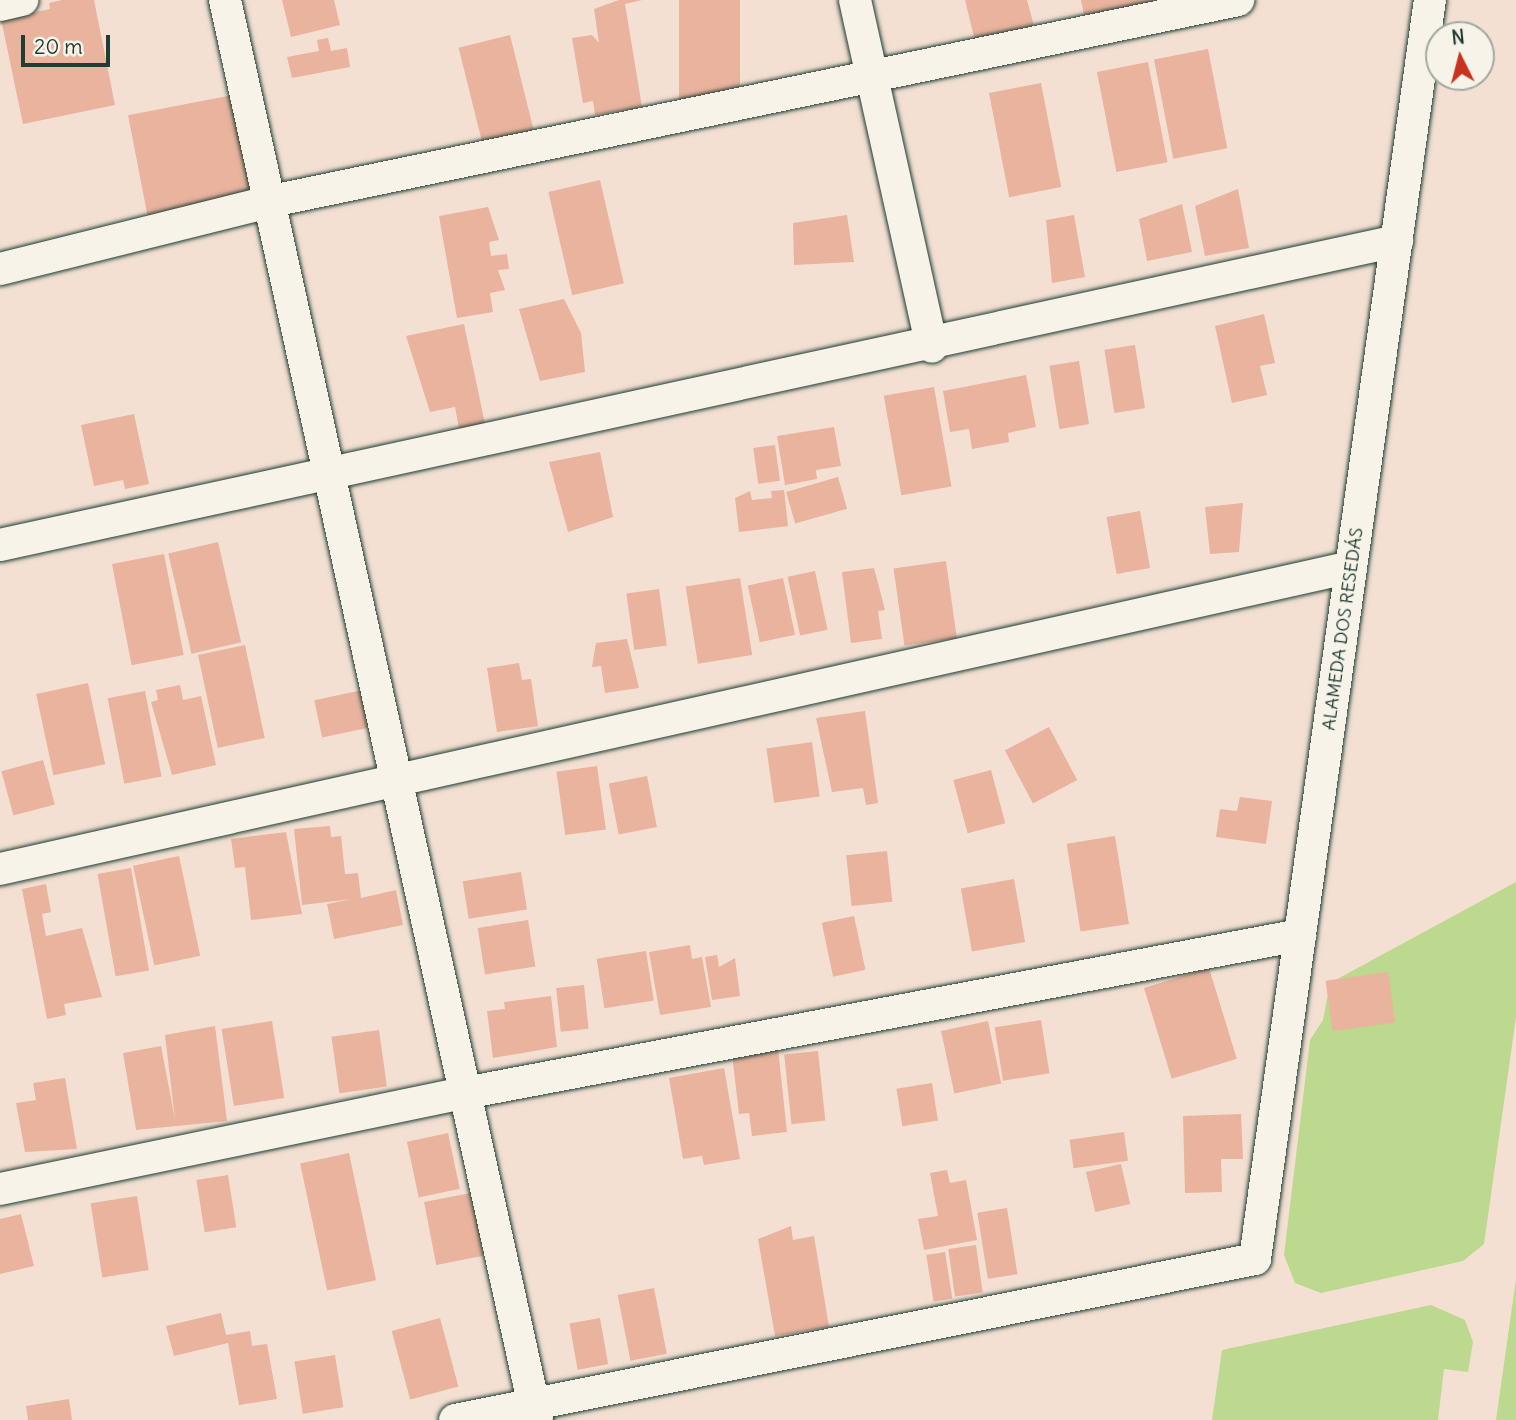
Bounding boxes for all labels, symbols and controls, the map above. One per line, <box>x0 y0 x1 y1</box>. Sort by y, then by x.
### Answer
scale bar <box>24 21 114 65</box>
north arrow <box>1425 21 1495 91</box>
text: N <box>1450 24 1466 50</box>
text: 20 m <box>34 33 83 60</box>
street label: ALAMEDA DOS RESEDÁS <box>1318 526 1368 732</box>

